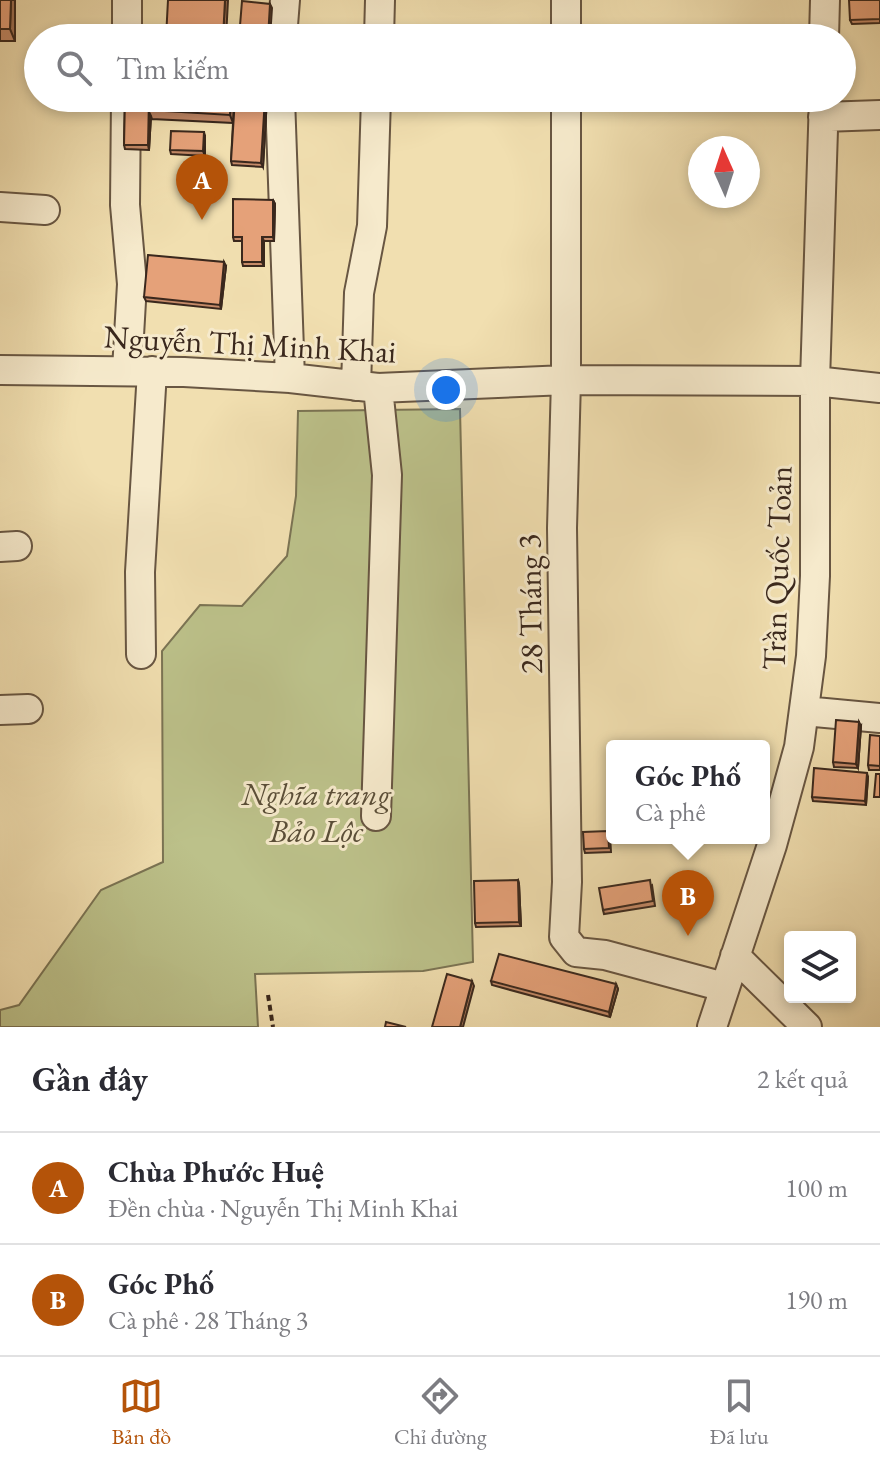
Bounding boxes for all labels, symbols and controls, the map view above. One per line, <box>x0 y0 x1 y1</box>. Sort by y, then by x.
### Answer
search box <box>24 24 856 112</box>
icon: search <box>52 46 96 90</box>
text: Tìm kiếm <box>116 49 229 88</box>
north arrow <box>688 136 760 208</box>
pin: A <box>176 154 228 220</box>
street label: Nguyễn Thị Minh Khai <box>103 315 397 373</box>
your location <box>426 370 466 410</box>
street label: Trần Quốc Toản <box>752 465 802 671</box>
street label: 28 Tháng 3 <box>508 533 552 675</box>
popup <box>606 740 770 844</box>
text: Góc Phố <box>635 756 741 795</box>
park label: Nghĩa trang Bảo Lộc <box>240 773 393 852</box>
text: Cà phê <box>635 795 706 829</box>
pin: B <box>662 870 714 936</box>
map controls <box>784 931 856 1003</box>
button: layers <box>784 931 856 1003</box>
text: Gần đây <box>32 1057 148 1101</box>
text: 2 kết quả <box>757 1062 848 1096</box>
text: Chùa Phước Huệ <box>108 1152 324 1191</box>
text: A <box>49 1171 67 1205</box>
text: 100 m <box>785 1171 848 1205</box>
text: Đền chùa · Nguyễn Thị Minh Khai <box>108 1191 458 1225</box>
text: Góc Phố <box>108 1264 214 1303</box>
text: B <box>50 1283 66 1317</box>
text: 190 m <box>785 1283 848 1317</box>
text: Cà phê · 28 Tháng 3 <box>108 1303 308 1337</box>
tab: Bản đồ <box>111 1374 171 1451</box>
tab: Chỉ đường <box>394 1374 487 1451</box>
tab: Đã lưu <box>710 1374 769 1451</box>

